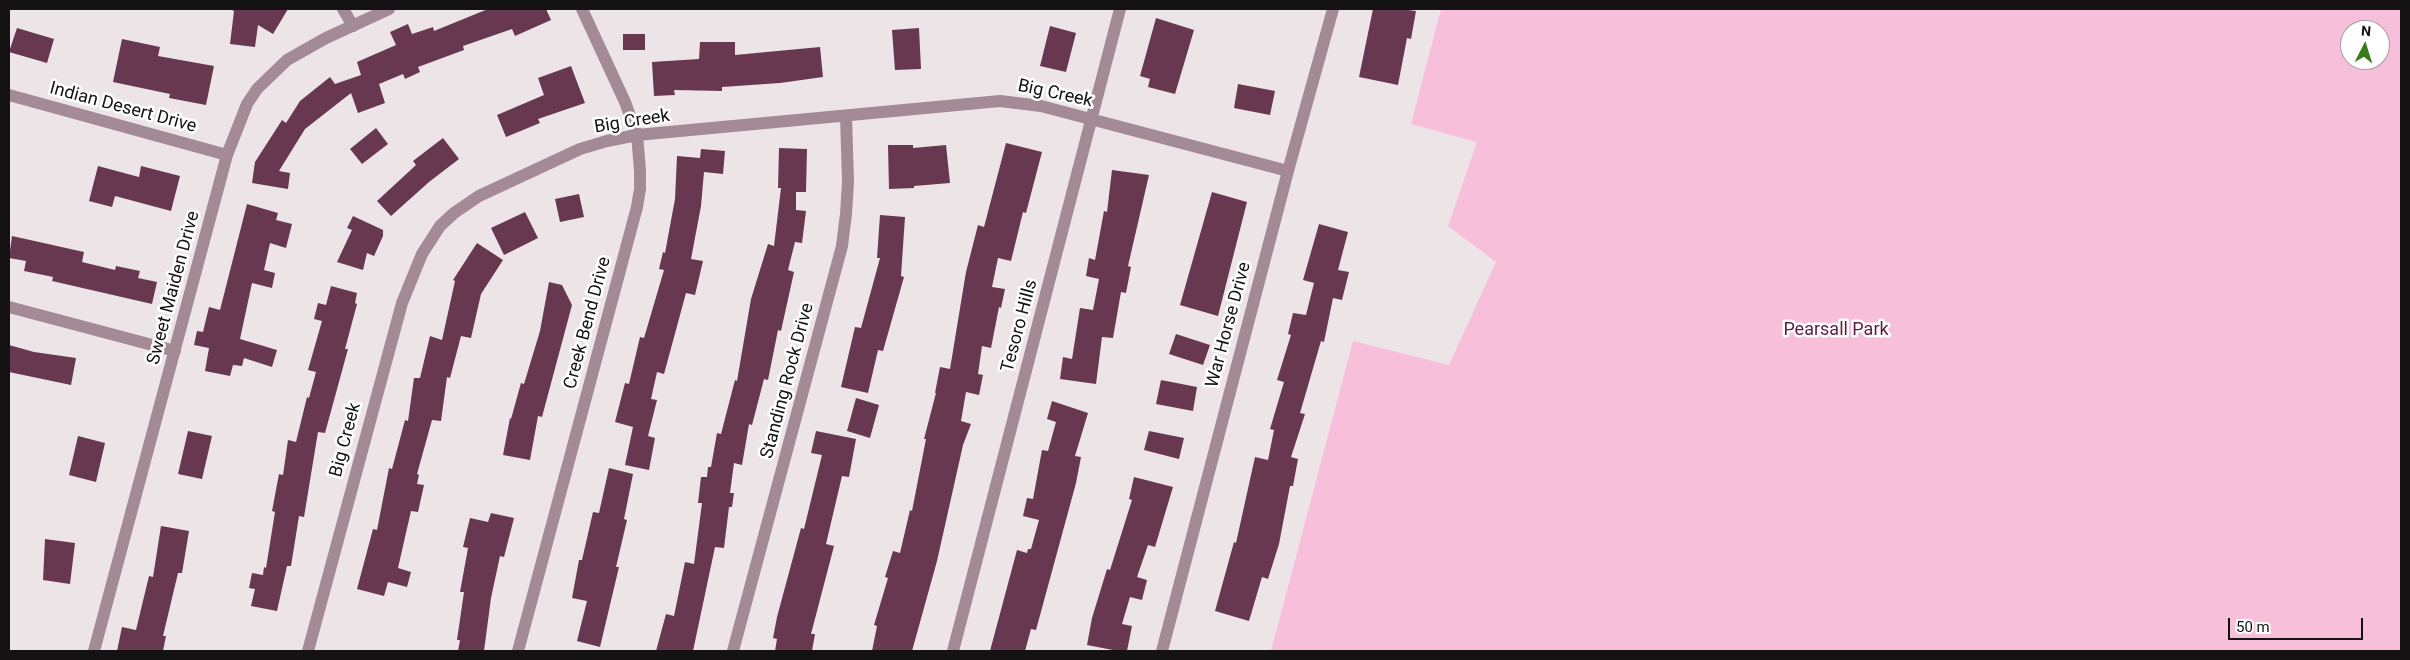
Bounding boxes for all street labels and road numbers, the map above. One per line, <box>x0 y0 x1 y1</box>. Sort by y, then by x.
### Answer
street label: Big Creek <box>1016 76 1094 112</box>
street label: Indian Desert Drive <box>47 78 199 138</box>
street label: Big Creek <box>593 105 671 139</box>
street label: Sweet Maiden Drive <box>143 209 205 367</box>
street label: Creek Bend Drive <box>560 254 616 392</box>
street label: War Horse Drive <box>1202 260 1256 390</box>
street label: Tesoro Hills <box>997 277 1043 375</box>
street label: Standing Rock Drive <box>757 301 819 461</box>
street label: Big Creek <box>326 400 366 480</box>

